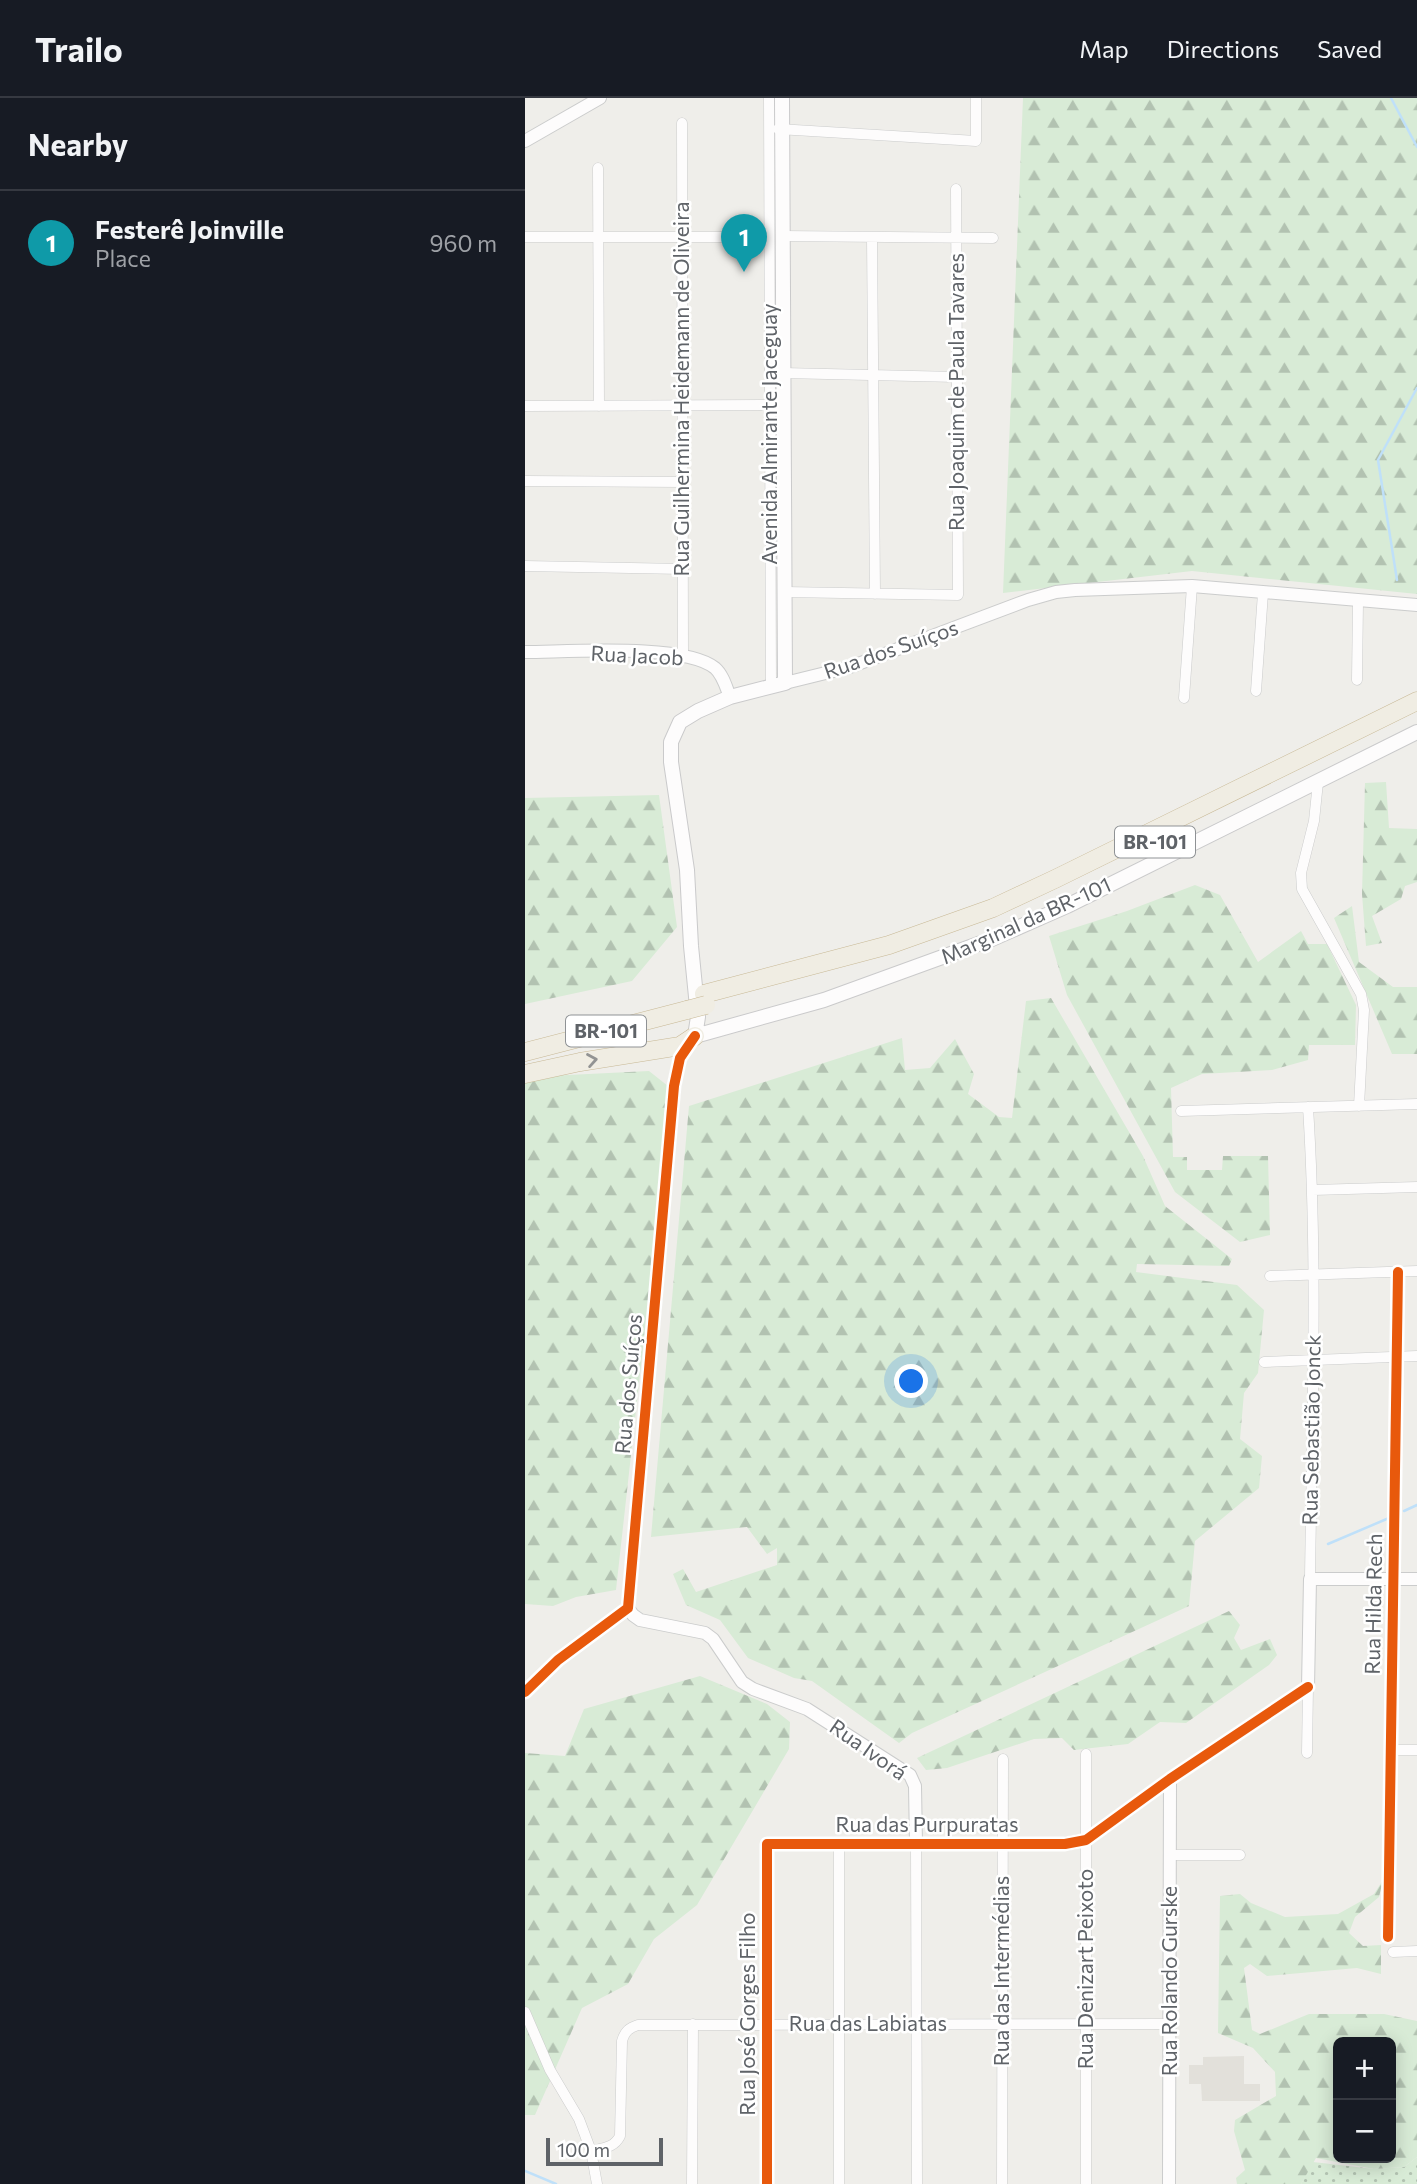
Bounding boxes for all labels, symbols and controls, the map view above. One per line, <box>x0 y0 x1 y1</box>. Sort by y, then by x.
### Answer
text: Trailo <box>35 28 123 69</box>
text: Map <box>1079 34 1129 63</box>
text: Directions <box>1167 34 1279 63</box>
text: Saved <box>1317 34 1382 63</box>
text: Nearby <box>28 125 128 162</box>
street label: Rua Guilhermina Heidemann de Oliveira <box>668 202 693 576</box>
text: Festerê Joinville <box>95 213 284 244</box>
pin: 1 <box>721 214 767 272</box>
text: 1 <box>46 229 56 257</box>
text: 960 m <box>430 229 497 257</box>
text: Place <box>95 244 151 272</box>
street label: Rua Joaquim de Paula Tavares <box>943 253 968 531</box>
street label: Avenida Almirante Jaceguay <box>756 303 781 565</box>
street label: Rua dos Suíços <box>820 614 961 683</box>
street label: Rua Jacob <box>590 640 684 669</box>
road number: BR-101 <box>1115 827 1195 858</box>
street label: Marginal da BR-101 <box>936 871 1114 968</box>
road number: BR-101 <box>566 1015 646 1046</box>
one-way arrow <box>586 1053 598 1068</box>
street label: Rua dos Suíços <box>609 1313 646 1455</box>
street label: Rua Sebastião Jonck <box>1296 1334 1325 1526</box>
your location <box>894 1364 928 1398</box>
street label: Rua Hilda Rech <box>1359 1533 1386 1675</box>
street label: Rua Ivorá <box>825 1713 912 1784</box>
street label: Rua das Purpuratas <box>835 1811 1019 1836</box>
street label: Rua Denizart Peixoto <box>1072 1869 1097 2069</box>
street label: Rua das Intermédias <box>988 1876 1013 2066</box>
street label: Rua Rolando Gurske <box>1156 1886 1181 2076</box>
street label: Rua José Gorges Filho <box>734 1912 759 2116</box>
street label: Rua das Labiatas <box>789 2010 947 2035</box>
map controls <box>1333 2037 1396 2163</box>
button: + <box>1333 2037 1396 2100</box>
button: − <box>1333 2100 1396 2163</box>
scale bar <box>546 2135 663 2167</box>
text: 100 m <box>557 2138 610 2161</box>

